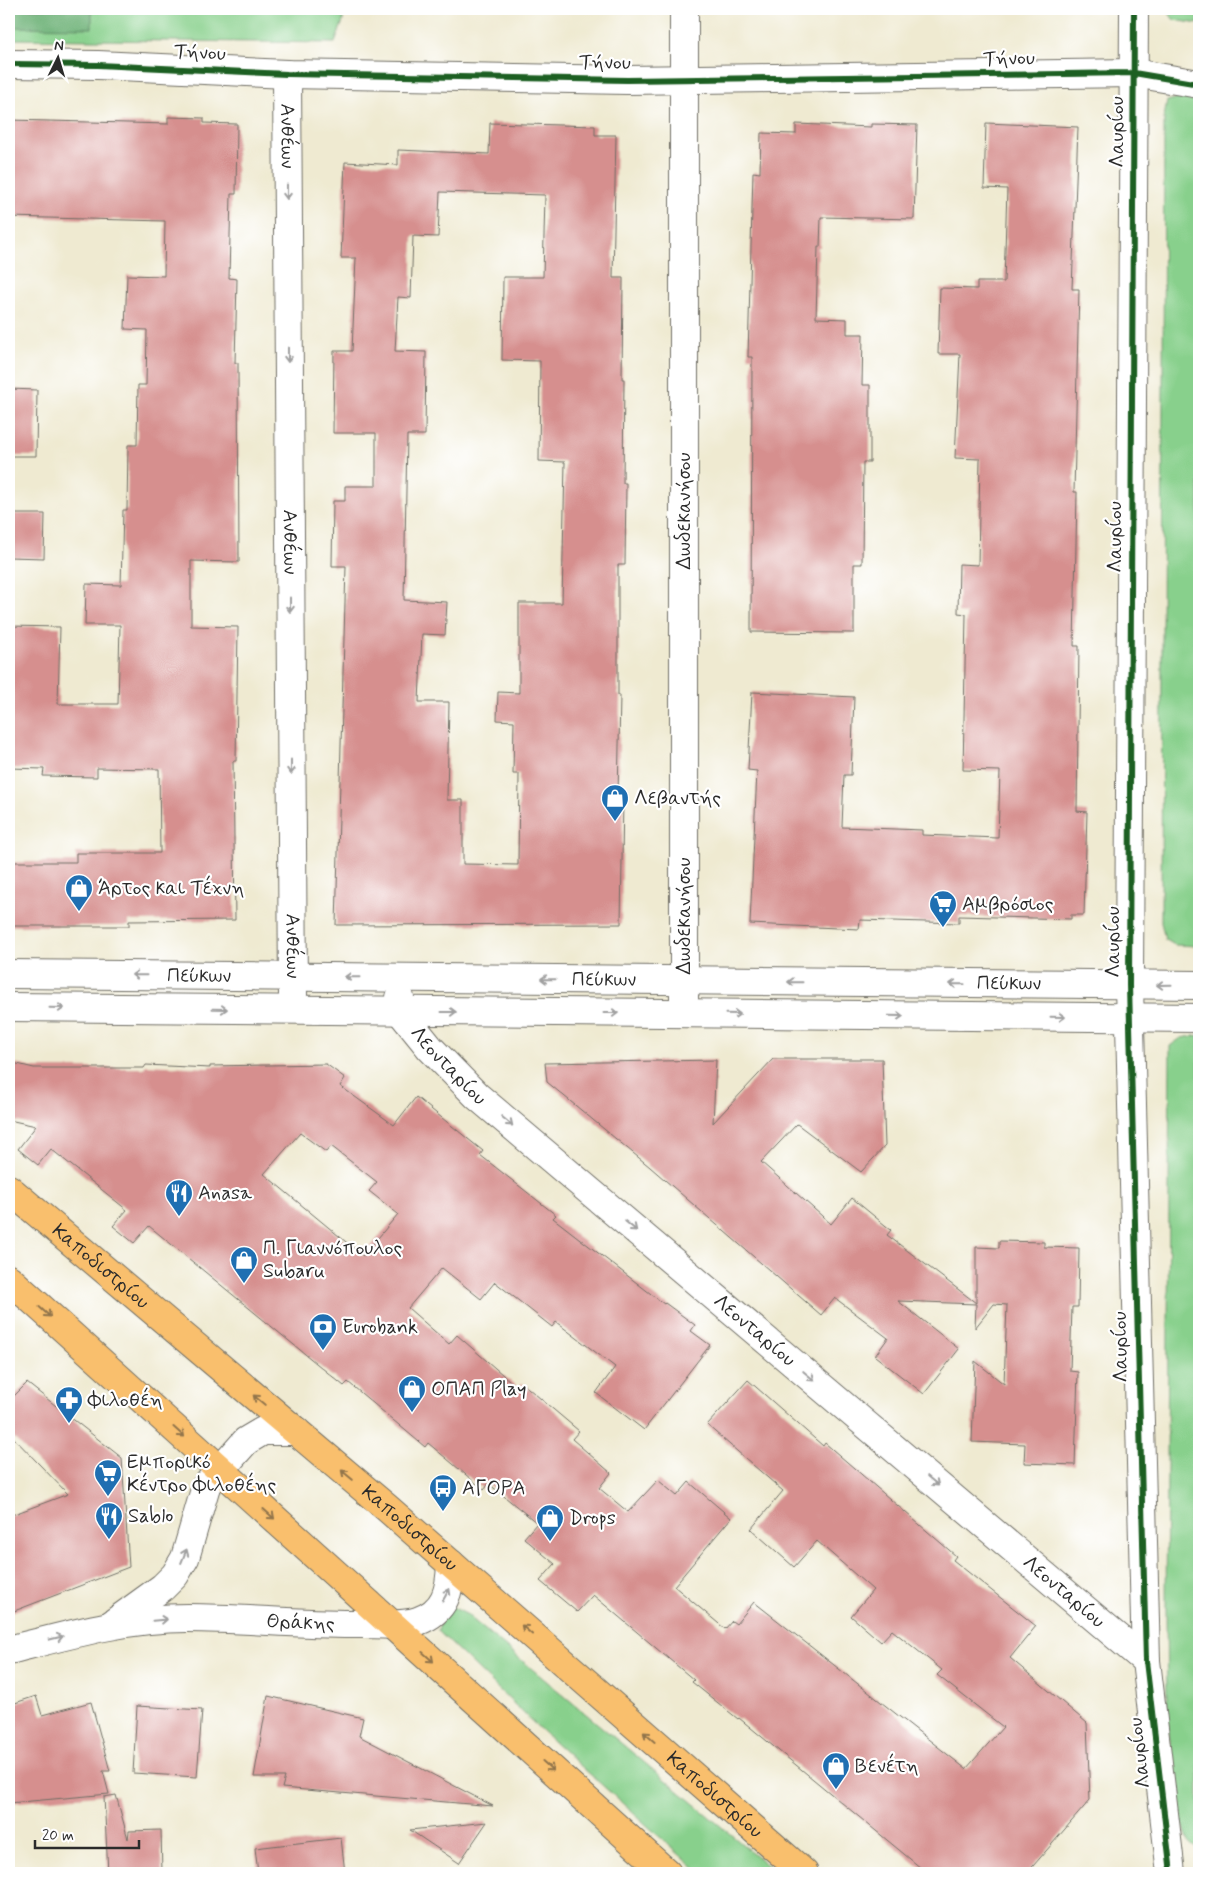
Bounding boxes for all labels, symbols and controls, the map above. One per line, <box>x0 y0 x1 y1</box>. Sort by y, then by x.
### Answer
north arrow <box>32 32 82 82</box>
text: N <box>54 37 64 55</box>
street label: Τήνου <box>173 38 227 68</box>
street label: Τήνου <box>983 45 1035 73</box>
street label: Τήνου <box>579 49 631 77</box>
street label: Λαυρίου <box>1104 96 1131 168</box>
street label: Ανθέων <box>274 103 301 169</box>
one-way arrow <box>282 184 292 200</box>
one-way arrow <box>283 346 293 363</box>
street label: Δωδεκανήσου <box>671 452 698 570</box>
street label: Λαυρίου <box>1102 501 1129 573</box>
street label: Ανθέων <box>276 509 304 575</box>
one-way arrow <box>285 596 295 613</box>
one-way arrow <box>286 759 296 775</box>
shop icon: Λεβαντής <box>600 783 630 822</box>
place label: Λεβαντής <box>634 785 721 812</box>
street label: Δωδεκανήσου <box>671 857 698 975</box>
shop icon: Άρτος και Τέχνη <box>64 873 94 912</box>
place label: Άρτος και Τέχνη <box>98 875 244 902</box>
supermarket icon: Αμβρόσιος <box>928 889 958 928</box>
place label: Αμβρόσιος <box>962 891 1054 918</box>
street label: Λαυρίου <box>1100 906 1127 978</box>
street label: Ανθέων <box>279 913 306 979</box>
street label: Πεύκων <box>167 962 231 990</box>
street label: Πεύκων <box>572 966 636 993</box>
street label: Πεύκων <box>977 969 1041 997</box>
one-way arrow <box>131 970 147 980</box>
one-way arrow <box>344 972 360 982</box>
one-way arrow <box>541 974 557 984</box>
one-way arrow <box>787 977 804 987</box>
one-way arrow <box>950 979 966 989</box>
one-way arrow <box>1156 980 1172 990</box>
one-way arrow <box>49 1003 65 1013</box>
one-way arrow <box>212 1004 228 1014</box>
one-way arrow <box>440 1007 456 1016</box>
one-way arrow <box>602 1008 619 1018</box>
one-way arrow <box>724 1009 741 1019</box>
one-way arrow <box>887 1011 903 1020</box>
one-way arrow <box>1050 1012 1066 1022</box>
street label: Λεονταρίου <box>404 1020 492 1112</box>
one-way arrow <box>500 1115 513 1127</box>
restaurant icon: Anasa <box>164 1178 194 1217</box>
place label: Anasa <box>198 1180 253 1207</box>
street label: Καποδιστρίου <box>46 1217 155 1315</box>
one-way arrow <box>624 1220 637 1231</box>
place label: Π. Γιαννόπουλος Subaru <box>263 1235 402 1285</box>
shop icon: Π. Γιαννόπουλος Subaru <box>229 1245 259 1284</box>
street label: Λεονταρίου <box>708 1288 801 1373</box>
one-way arrow <box>38 1306 51 1318</box>
street label: Λαυρίου <box>1107 1311 1135 1383</box>
bank icon: Eurobank <box>308 1312 338 1351</box>
place label: Eurobank <box>342 1314 418 1341</box>
one-way arrow <box>802 1370 815 1382</box>
shop icon: ΟΠΑΠ Play <box>397 1374 427 1413</box>
place label: ΟΠΑΠ Play <box>431 1376 527 1403</box>
pharmacy icon: Φιλοθέη <box>54 1385 84 1424</box>
place label: Φιλοθέη <box>87 1387 163 1414</box>
one-way arrow <box>253 1395 266 1406</box>
one-way arrow <box>172 1427 185 1438</box>
place label: Εμπορικό Κέντρο Φιλοθέης <box>127 1449 277 1499</box>
supermarket icon: Εμπορικό Κέντρο Φιλοθέης <box>93 1458 123 1497</box>
one-way arrow <box>341 1469 354 1480</box>
bus stop icon: ΑΓΟΡΑ <box>428 1473 458 1512</box>
place label: ΑΓΟΡΑ <box>462 1475 526 1502</box>
one-way arrow <box>926 1475 939 1486</box>
street label: Καποδιστρίου <box>356 1479 464 1578</box>
restaurant icon: Sablo <box>94 1501 124 1540</box>
place label: Sablo <box>128 1503 173 1530</box>
shop icon: Drops <box>535 1503 565 1542</box>
place label: Drops <box>569 1505 616 1532</box>
one-way arrow <box>262 1508 275 1520</box>
one-way arrow <box>180 1549 189 1564</box>
street label: Λεονταρίου <box>1017 1549 1111 1634</box>
one-way arrow <box>442 1588 451 1603</box>
street label: Θράκης <box>266 1607 335 1637</box>
one-way arrow <box>152 1615 168 1625</box>
one-way arrow <box>521 1625 534 1636</box>
one-way arrow <box>47 1633 63 1642</box>
one-way arrow <box>421 1651 434 1663</box>
street label: Λαυρίου <box>1122 1716 1158 1790</box>
one-way arrow <box>643 1732 656 1743</box>
street label: Καποδιστρίου <box>661 1745 769 1844</box>
shop icon: Βενέτη <box>821 1751 851 1790</box>
place label: Βενέτη <box>855 1753 919 1780</box>
one-way arrow <box>542 1760 555 1772</box>
scale bar <box>35 1817 139 1849</box>
text: 20 m <box>42 1826 74 1846</box>

